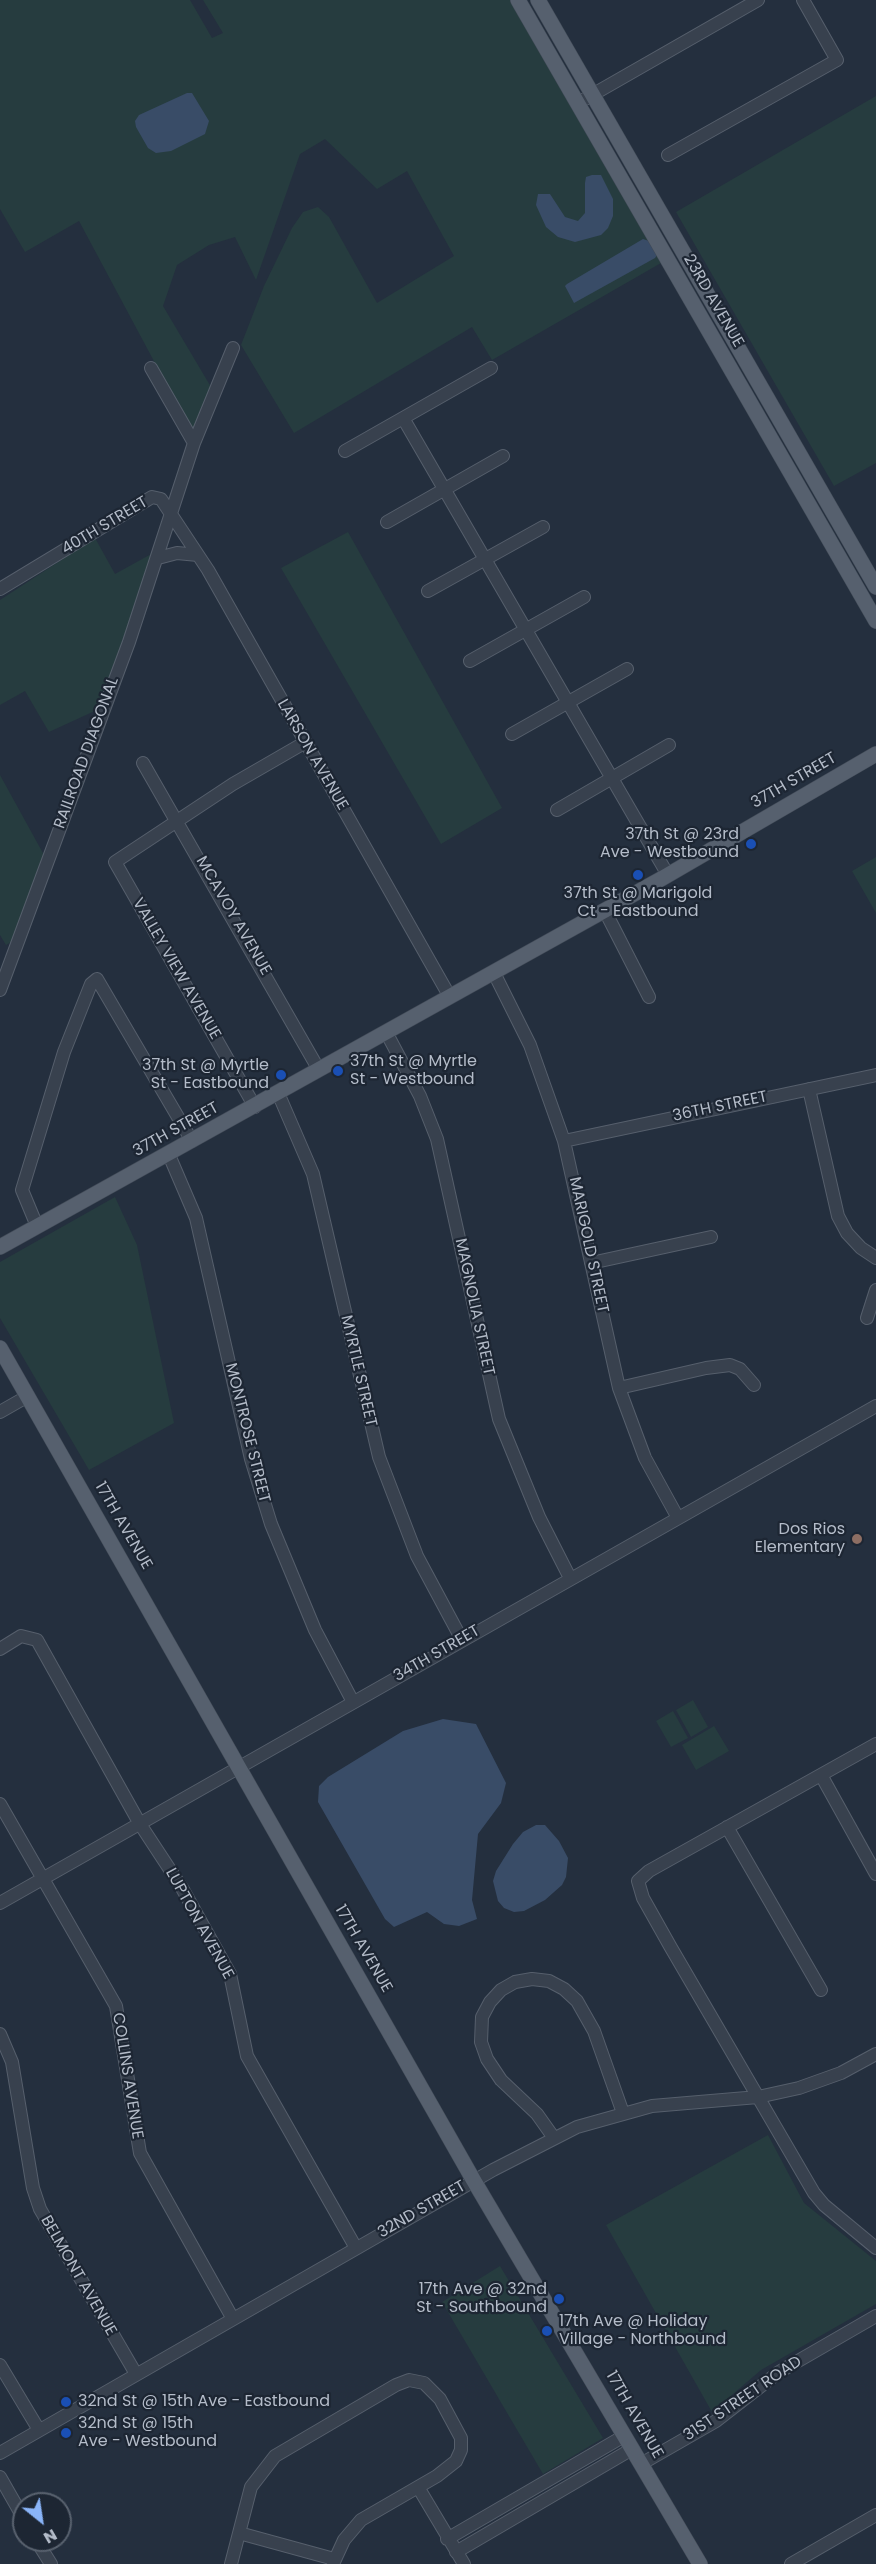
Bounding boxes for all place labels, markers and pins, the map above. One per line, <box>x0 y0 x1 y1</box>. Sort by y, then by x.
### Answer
place label: 37th St @ 23rd Ave - Westbound <box>600 825 739 863</box>
marker: 37th St @ 23rd Ave - Westbound <box>744 837 758 851</box>
marker: 37th St @ Marigold Ct - Eastbound <box>631 868 645 882</box>
place label: 37th St @ Marigold Ct - Eastbound <box>564 884 712 922</box>
place label: 37th St @ Myrtle St - Westbound <box>350 1052 477 1090</box>
place label: 37th St @ Myrtle St - Eastbound <box>142 1056 269 1094</box>
marker: 37th St @ Myrtle St - Westbound <box>331 1064 345 1078</box>
marker: 37th St @ Myrtle St - Eastbound <box>274 1068 288 1082</box>
place label: Dos Rios Elementary <box>755 1520 845 1558</box>
marker: Dos Rios Elementary <box>850 1532 864 1546</box>
place label: 17th Ave @ 32nd St - Southbound <box>416 2280 547 2318</box>
marker: 17th Ave @ 32nd St - Southbound <box>552 2292 566 2306</box>
place label: 17th Ave @ Holiday Village - Northbound <box>559 2312 726 2350</box>
marker: 17th Ave @ Holiday Village - Northbound <box>540 2324 554 2338</box>
place label: 32nd St @ 15th Ave - Eastbound <box>78 2392 330 2412</box>
marker: 32nd St @ 15th Ave - Eastbound <box>59 2395 73 2409</box>
place label: 32nd St @ 15th Ave - Westbound <box>78 2414 217 2452</box>
marker: 32nd St @ 15th Ave - Westbound <box>59 2426 73 2440</box>

